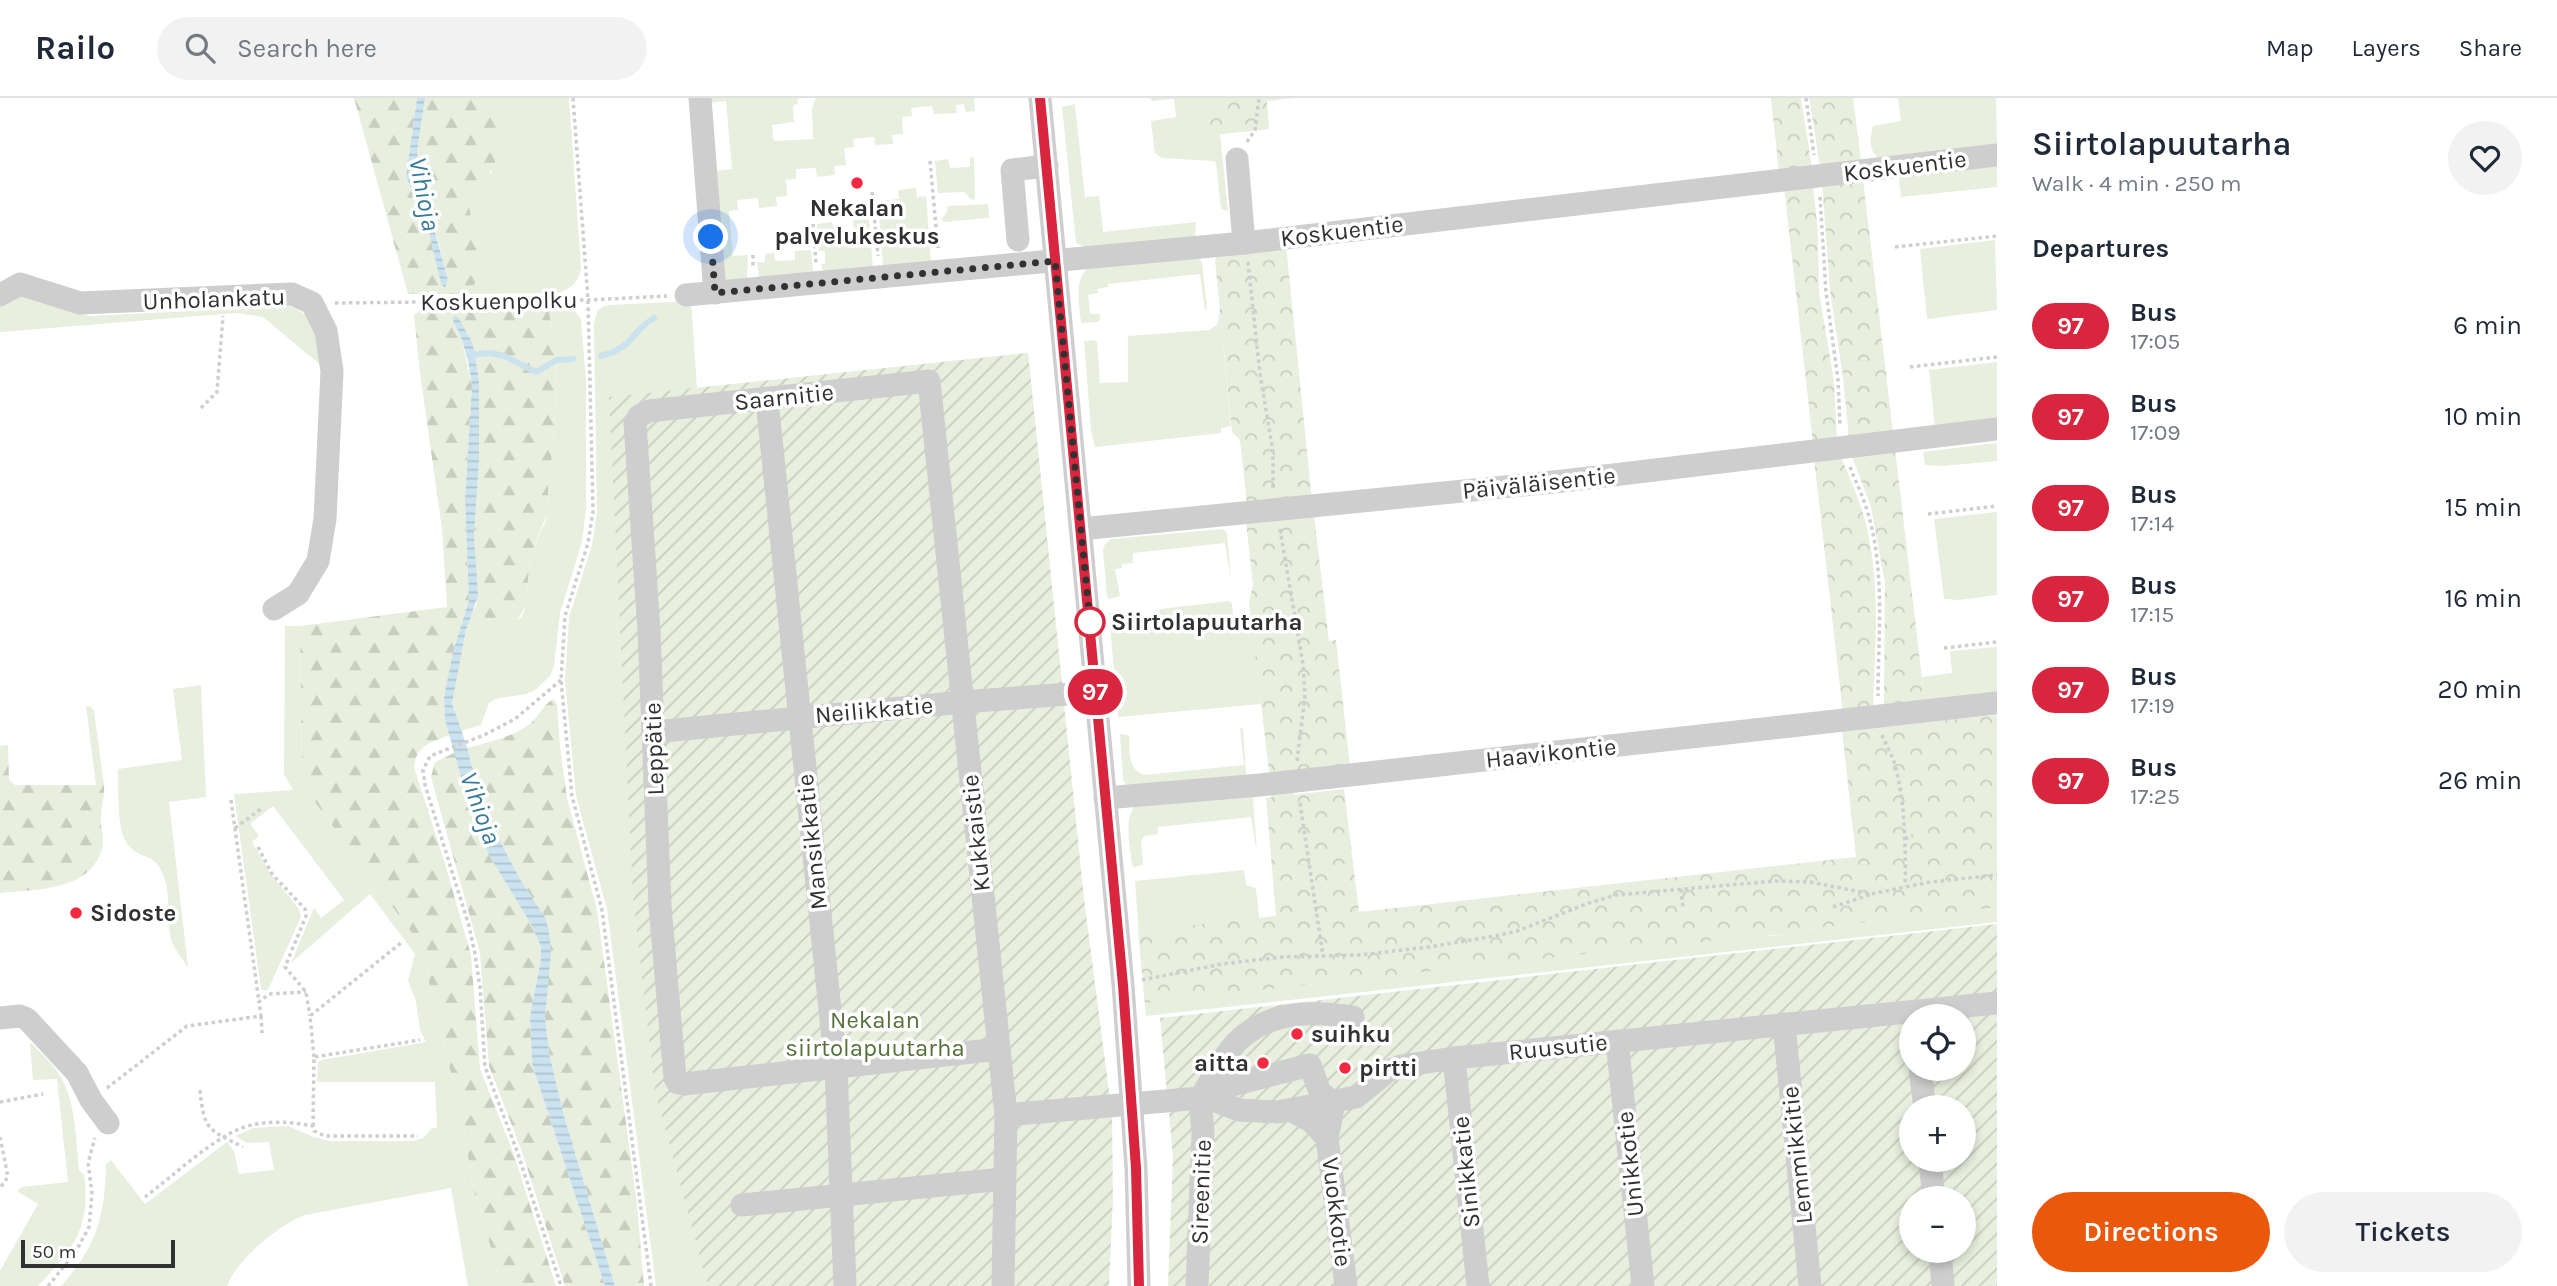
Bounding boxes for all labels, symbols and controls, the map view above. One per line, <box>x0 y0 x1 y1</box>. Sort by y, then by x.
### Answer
search box <box>157 17 647 80</box>
text: Railo <box>35 29 115 67</box>
icon: search <box>181 29 219 67</box>
text: Search here <box>237 33 377 64</box>
text: Map <box>2266 34 2314 62</box>
text: Layers <box>2352 34 2421 62</box>
text: Share <box>2459 34 2522 62</box>
button: heart <box>2448 121 2522 195</box>
text: Siirtolapuutarha <box>2032 125 2291 163</box>
street label: Koskuentie <box>1842 145 1968 187</box>
water label: Vihioja <box>402 155 447 234</box>
text: Walk · 4 min · 250 m <box>2032 170 2241 197</box>
marker: Nekalan palvelukeskus <box>849 175 865 191</box>
place label: Nekalan palvelukeskus <box>774 194 940 250</box>
street label: Koskuentie <box>1279 210 1405 252</box>
your location <box>693 219 728 254</box>
text: Departures <box>2032 233 2169 264</box>
street label: Unholankatu <box>142 283 286 315</box>
street label: Koskuenpolku <box>420 286 578 316</box>
text: Bus <box>2130 297 2177 328</box>
text: 6 min <box>2453 310 2522 341</box>
text: 97 <box>2057 312 2084 340</box>
text: 17:05 <box>2130 328 2180 355</box>
street label: Saarnitie <box>733 378 835 416</box>
text: Bus <box>2130 388 2177 419</box>
text: 10 min <box>2444 401 2522 432</box>
text: 97 <box>2057 403 2084 431</box>
text: 17:09 <box>2130 419 2181 446</box>
street label: Päiväläisentie <box>1461 461 1617 505</box>
text: Bus <box>2130 479 2177 510</box>
text: 15 min <box>2445 492 2522 523</box>
text: 97 <box>2057 494 2084 522</box>
text: 17:14 <box>2130 510 2174 537</box>
text: Bus <box>2130 570 2177 601</box>
text: 16 min <box>2445 583 2522 614</box>
text: 97 <box>2057 585 2084 613</box>
text: 17:15 <box>2130 601 2174 628</box>
marker: Siirtolapuutarha <box>1075 607 1105 637</box>
place label: Siirtolapuutarha <box>1111 608 1303 636</box>
text: Bus <box>2130 661 2177 692</box>
line badge: 97 <box>1064 669 1126 715</box>
text: 20 min <box>2438 674 2522 705</box>
text: 97 <box>2057 676 2084 704</box>
text: 97 <box>1082 678 1108 706</box>
street label: Neilikkatie <box>814 691 934 729</box>
text: 17:19 <box>2130 692 2175 719</box>
street label: Leppätie <box>638 702 670 796</box>
street label: Haavikontie <box>1484 732 1618 774</box>
text: Bus <box>2130 752 2177 783</box>
text: 26 min <box>2438 765 2522 796</box>
text: 97 <box>2057 767 2084 795</box>
water label: Vihioja <box>453 768 508 848</box>
street label: Mansikkatie <box>791 773 833 911</box>
street label: Kukkaistie <box>956 773 996 893</box>
text: 17:25 <box>2130 783 2180 810</box>
place label: Sidoste <box>90 899 176 927</box>
marker: Sidoste <box>68 905 84 921</box>
map controls <box>1899 1004 1976 1263</box>
button: locate <box>1899 1004 1976 1081</box>
park label: Nekalan siirtolapuutarha <box>785 1006 965 1062</box>
place label: suihku <box>1311 1020 1391 1048</box>
marker: suihku <box>1289 1026 1305 1042</box>
street label: Ruusutie <box>1507 1028 1609 1066</box>
place label: aitta <box>1194 1049 1249 1077</box>
place label: pirtti <box>1359 1054 1418 1082</box>
marker: aitta <box>1255 1055 1271 1071</box>
marker: pirtti <box>1337 1060 1353 1076</box>
street label: Lemmikkitie <box>1776 1085 1818 1225</box>
button: + <box>1899 1095 1976 1172</box>
street label: Unikkotie <box>1611 1110 1649 1218</box>
street label: Sinikkatie <box>1446 1115 1486 1229</box>
street label: Sireenitie <box>1185 1139 1217 1245</box>
street label: Vuokkotie <box>1316 1156 1358 1268</box>
button: − <box>1899 1186 1976 1263</box>
button: Directions <box>2032 1192 2270 1272</box>
button: Tickets <box>2284 1192 2522 1272</box>
scale bar <box>21 1237 175 1269</box>
text: 50 m <box>32 1241 76 1263</box>

